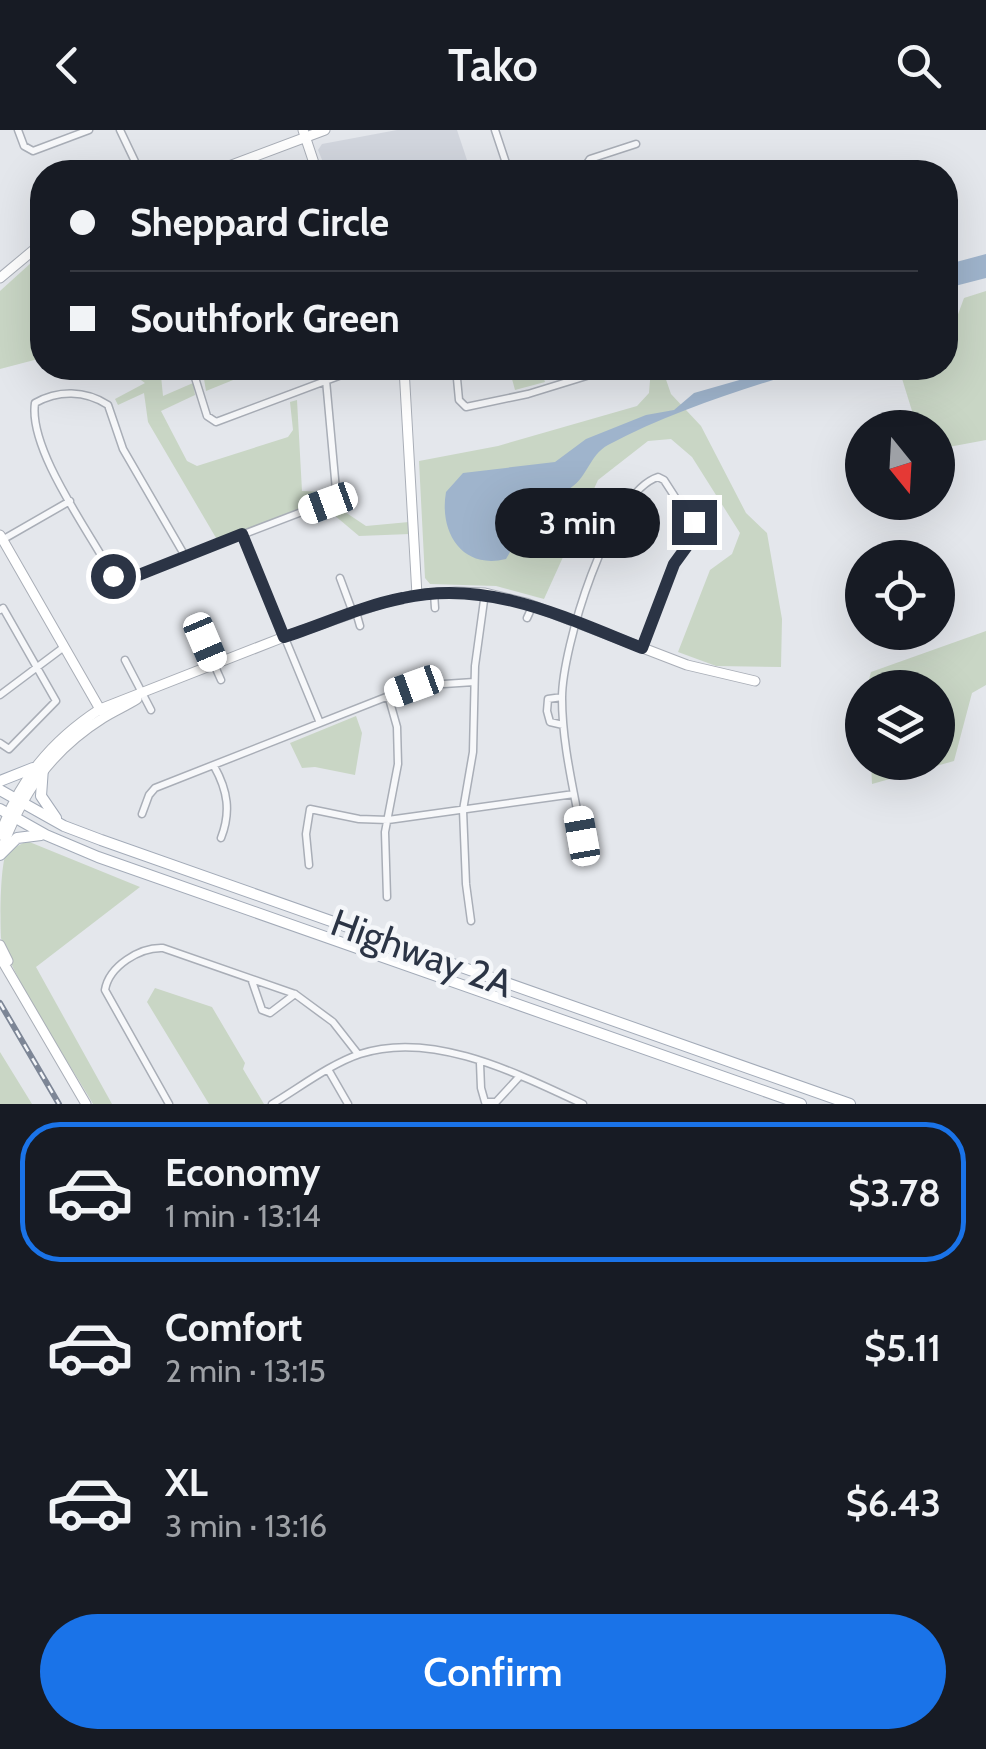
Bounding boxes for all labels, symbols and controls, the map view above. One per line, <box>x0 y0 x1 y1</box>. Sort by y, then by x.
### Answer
icon: back <box>40 38 95 93</box>
text: Tako <box>448 38 538 92</box>
icon: search <box>891 38 946 93</box>
text: Sheppard Circle <box>130 199 389 246</box>
text: Southfork Green <box>130 295 400 342</box>
north arrow <box>845 410 955 520</box>
map controls <box>845 410 955 780</box>
car <box>295 479 361 527</box>
callout: 3 min <box>494 487 659 557</box>
route end <box>672 500 717 545</box>
text: 3 min <box>539 503 616 542</box>
button: locate <box>845 540 955 650</box>
route start <box>91 554 136 599</box>
car <box>179 609 231 675</box>
car <box>381 662 447 710</box>
button: layers <box>845 670 955 780</box>
car <box>562 804 602 868</box>
street label: Highway 2A <box>325 898 520 1008</box>
icon: car <box>45 1147 135 1237</box>
text: Economy <box>165 1149 320 1196</box>
text: $3.78 <box>848 1169 941 1216</box>
text: 1 min · 13:14 <box>165 1196 321 1235</box>
icon: car <box>45 1302 135 1392</box>
text: Comfort <box>165 1304 302 1351</box>
text: $5.11 <box>864 1324 941 1371</box>
text: 2 min · 13:15 <box>165 1351 326 1390</box>
icon: car <box>45 1457 135 1547</box>
text: XL <box>165 1459 208 1506</box>
text: $6.43 <box>846 1479 941 1526</box>
text: 3 min · 13:16 <box>165 1506 327 1545</box>
button: Confirm <box>40 1614 946 1729</box>

